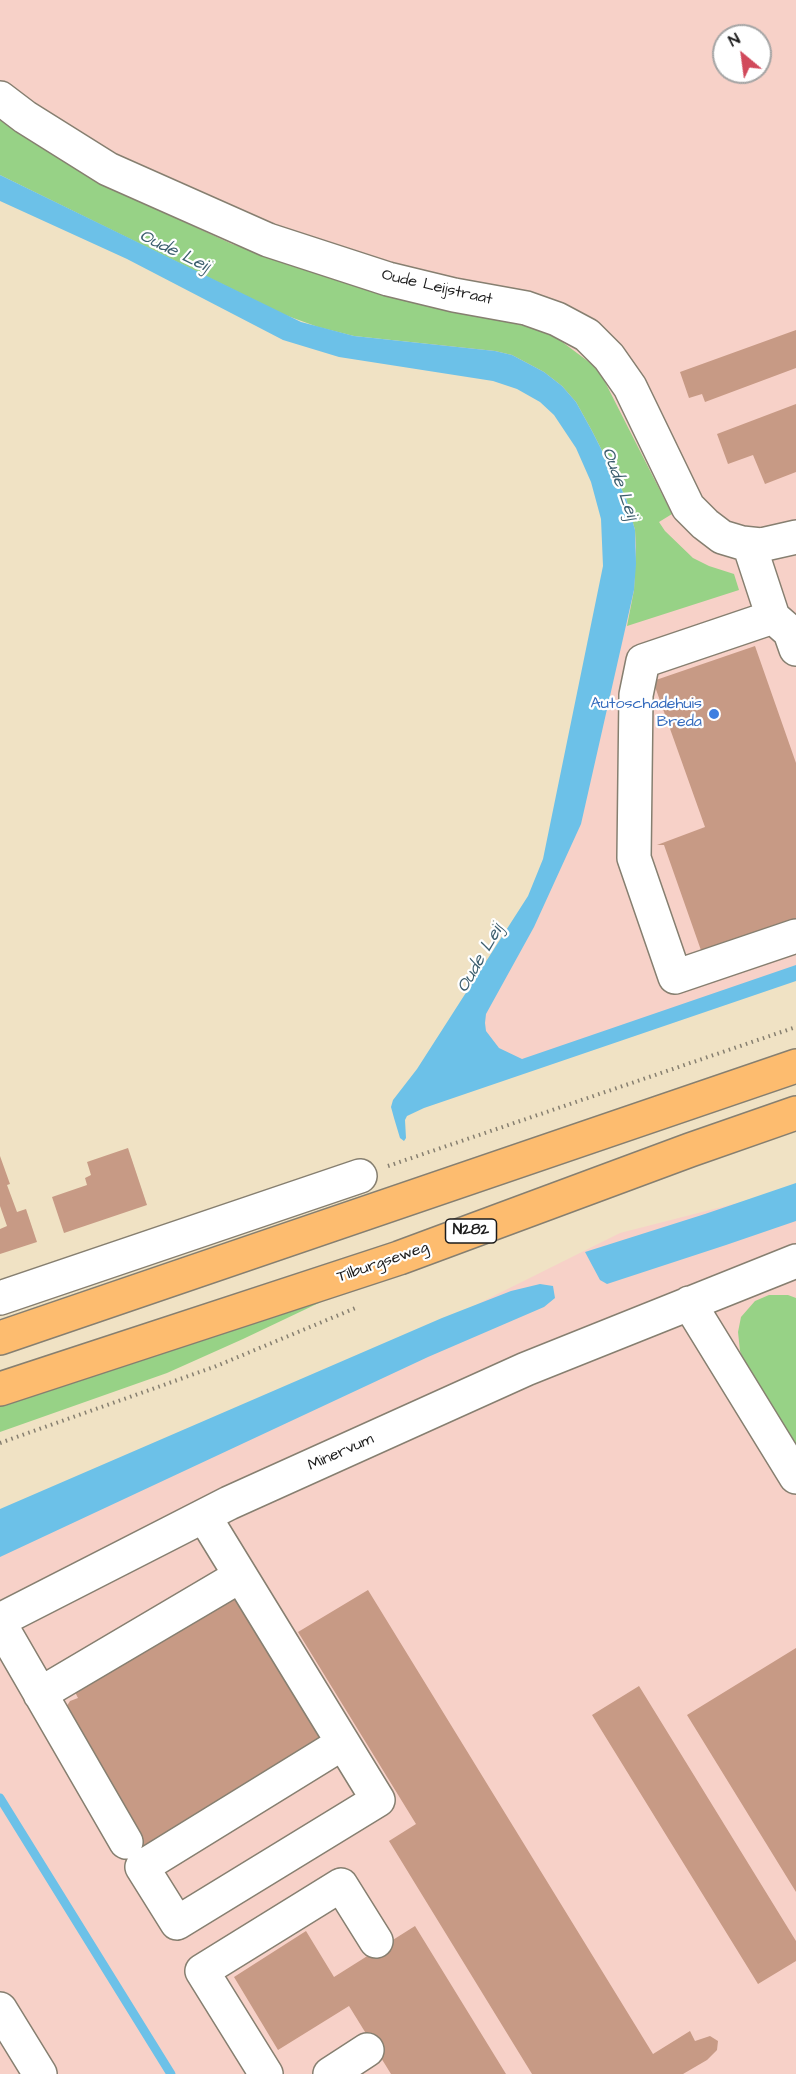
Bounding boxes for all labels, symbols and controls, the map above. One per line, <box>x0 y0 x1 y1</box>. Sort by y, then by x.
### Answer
north arrow <box>712 24 772 84</box>
text: N <box>725 28 744 52</box>
water label: Oude Leij <box>135 226 213 278</box>
street label: Oude Leijstraat <box>380 266 494 310</box>
water label: Oude Leij <box>596 445 642 523</box>
place label: Autoschadehuis Breda <box>591 695 702 733</box>
marker: Autoschadehuis Breda <box>707 707 721 721</box>
water label: Oude Leij <box>453 921 509 997</box>
road number: N282 <box>446 1219 496 1243</box>
street label: Tilburgseweg <box>335 1238 431 1288</box>
street label: Minervum <box>305 1430 377 1476</box>

